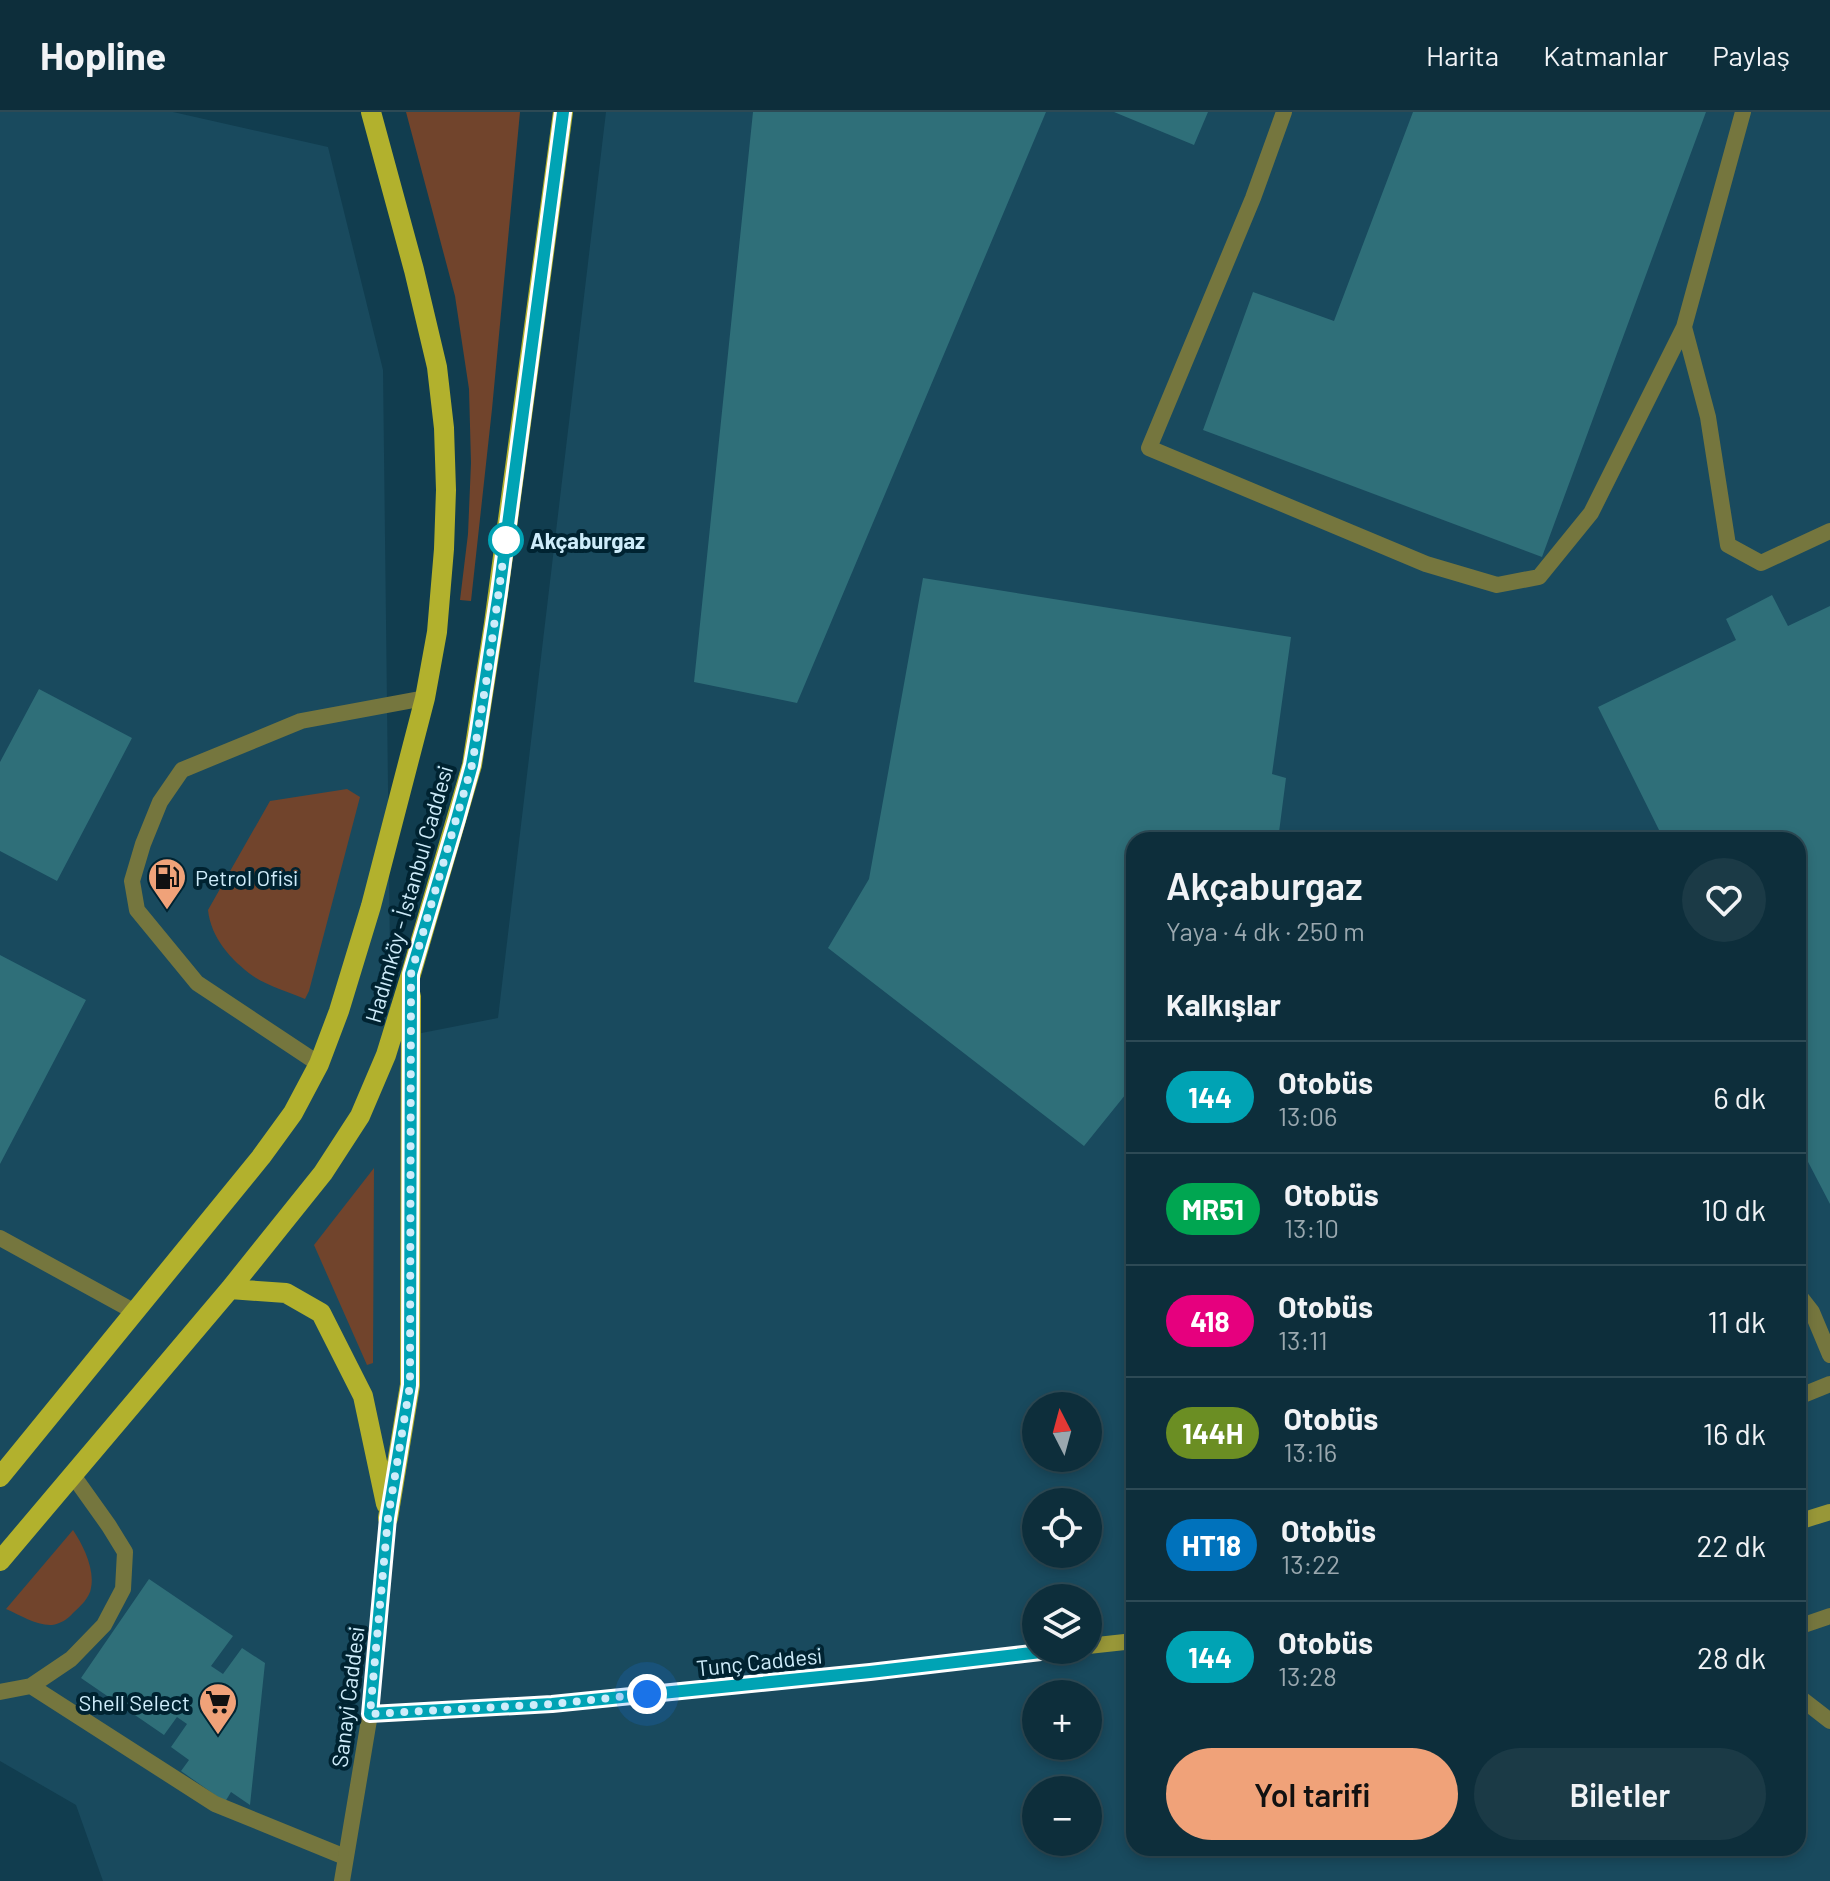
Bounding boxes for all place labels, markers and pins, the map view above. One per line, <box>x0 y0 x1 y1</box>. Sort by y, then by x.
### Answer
marker: Akçaburgaz <box>489 523 523 557</box>
place label: Akçaburgaz <box>530 527 645 553</box>
fuel station icon: Petrol Ofisi <box>146 856 188 911</box>
place label: Petrol Ofisi <box>195 864 298 890</box>
supermarket icon: Shell Select <box>197 1681 239 1736</box>
place label: Shell Select <box>78 1689 190 1715</box>

